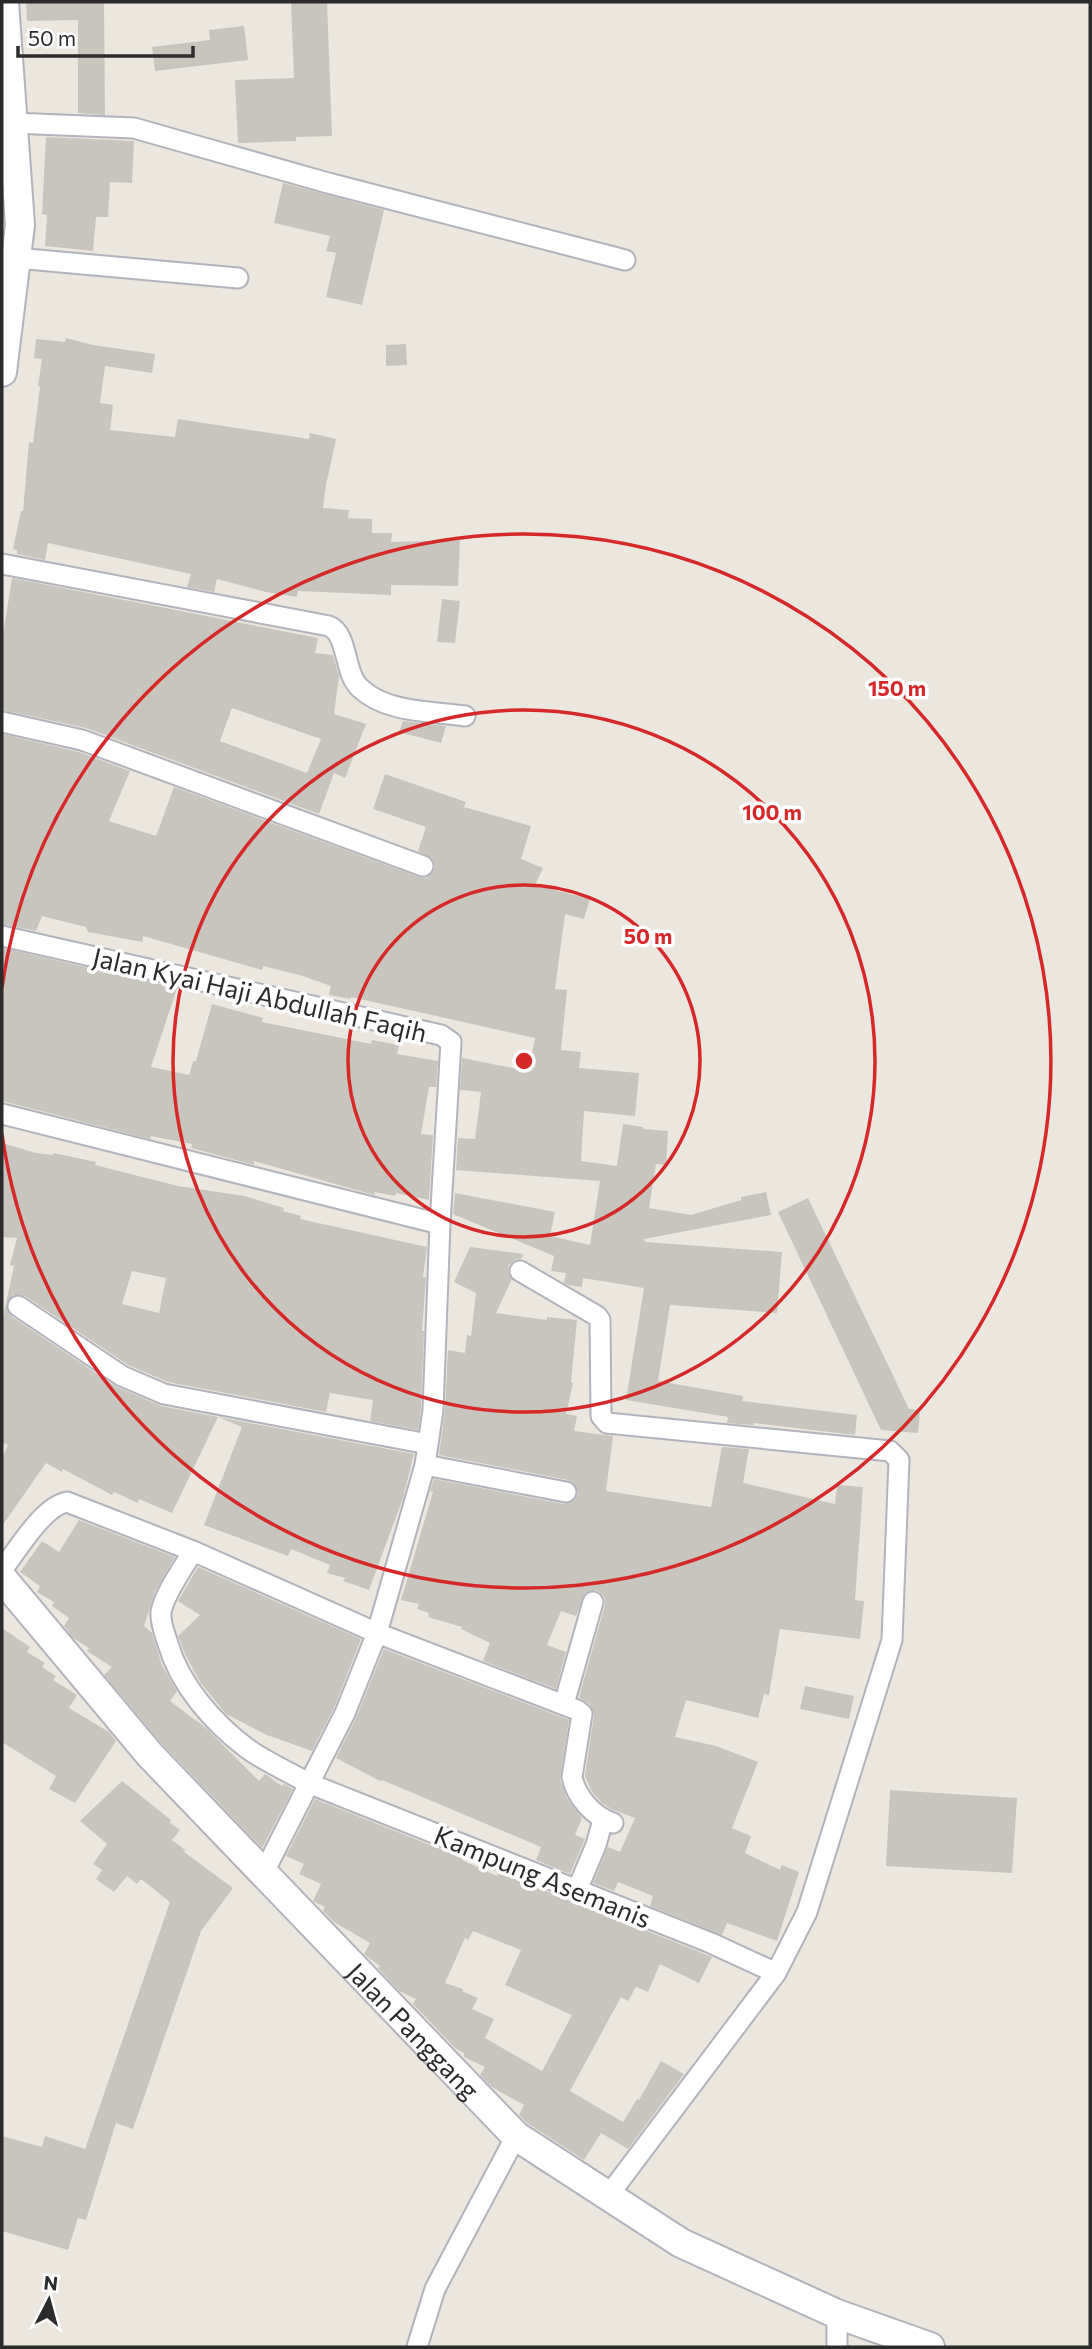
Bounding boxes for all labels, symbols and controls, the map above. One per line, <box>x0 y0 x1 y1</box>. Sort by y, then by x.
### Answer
scale bar <box>18 14 192 58</box>
text: 50 m <box>28 25 76 50</box>
text: 150 m <box>868 675 926 700</box>
text: 100 m <box>742 799 802 824</box>
text: 50 m <box>624 923 672 948</box>
street label: Jalan Kyai Haji Abdullah Faqih <box>90 940 430 1048</box>
centre of rings <box>512 1049 536 1073</box>
street label: Kampung Asemanis <box>430 1818 656 1934</box>
street label: Jalan Panggang <box>342 1955 487 2104</box>
north arrow <box>14 2265 84 2335</box>
text: N <box>43 2270 59 2295</box>

